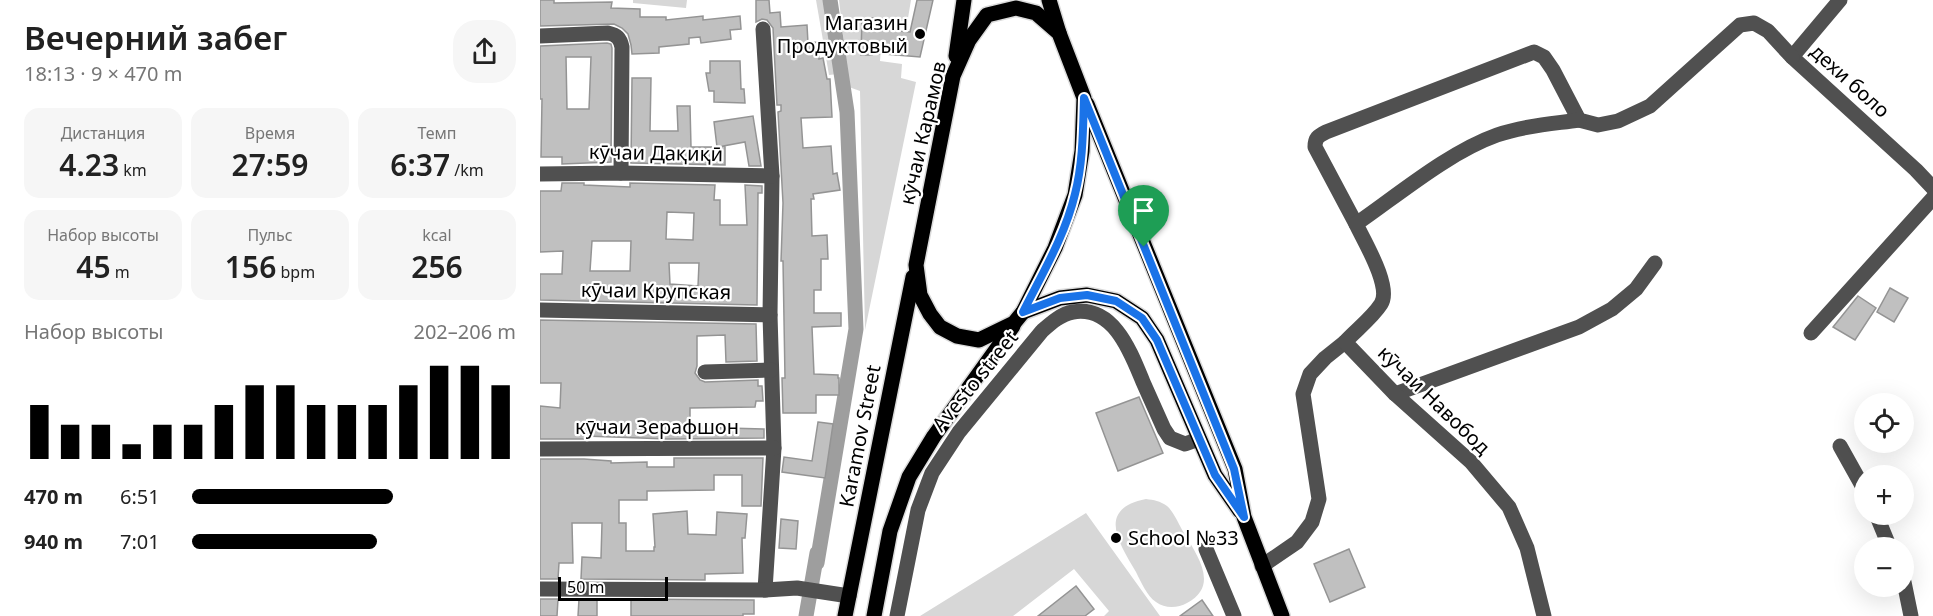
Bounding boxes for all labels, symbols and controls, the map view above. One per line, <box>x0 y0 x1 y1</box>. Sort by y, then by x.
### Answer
place label: Магазин Продуктовый <box>777 9 908 59</box>
text: Вечерний забег <box>24 15 287 60</box>
button: share <box>453 20 516 83</box>
marker: Магазин Продуктовый <box>913 27 927 41</box>
street label: дехи боло <box>1805 38 1896 123</box>
street label: кӯчаи Карамов <box>893 58 952 207</box>
text: 18:13 · 9 × 470 m <box>24 60 182 87</box>
text: Дистанция <box>61 122 145 144</box>
text: Время <box>245 122 295 144</box>
text: Темп <box>417 122 457 144</box>
street label: кӯчаи Дақиқӣ <box>589 138 723 167</box>
text: 4.23 <box>59 144 119 185</box>
text: 27:59 <box>232 144 308 185</box>
text: 6:37 <box>390 144 450 185</box>
text: km <box>119 159 147 181</box>
text: /km <box>450 159 484 181</box>
pin <box>1118 185 1169 247</box>
icon: arrive <box>1127 194 1160 227</box>
text: Набор высоты <box>47 224 159 246</box>
text: Пульс <box>247 224 293 246</box>
text: kcal <box>422 224 452 246</box>
text: 45 <box>76 246 111 287</box>
text: 156 <box>225 246 276 287</box>
text: 256 <box>411 246 463 287</box>
text: m <box>111 261 130 283</box>
text: bpm <box>276 261 315 283</box>
street label: кӯчаи Крупская <box>581 276 731 305</box>
text: Набор высоты <box>24 318 163 345</box>
text: 202–206 m <box>413 318 516 345</box>
street label: Avesto street <box>925 324 1024 437</box>
street label: кӯчаи Навобод <box>1372 339 1496 460</box>
street label: Karamov Street <box>832 363 887 509</box>
map controls <box>1854 393 1914 597</box>
button: locate <box>1854 393 1914 453</box>
street label: кӯчаи Зерафшон <box>575 413 739 440</box>
button: + <box>1854 465 1914 525</box>
text: 470 m <box>24 483 83 510</box>
text: 6:51 <box>120 483 160 510</box>
place label: School №33 <box>1128 524 1239 551</box>
text: 940 m <box>24 528 83 555</box>
text: 7:01 <box>120 528 160 555</box>
marker: School №33 <box>1109 531 1123 545</box>
button: − <box>1854 537 1914 597</box>
scale bar <box>558 574 668 602</box>
text: 50 m <box>567 576 604 598</box>

